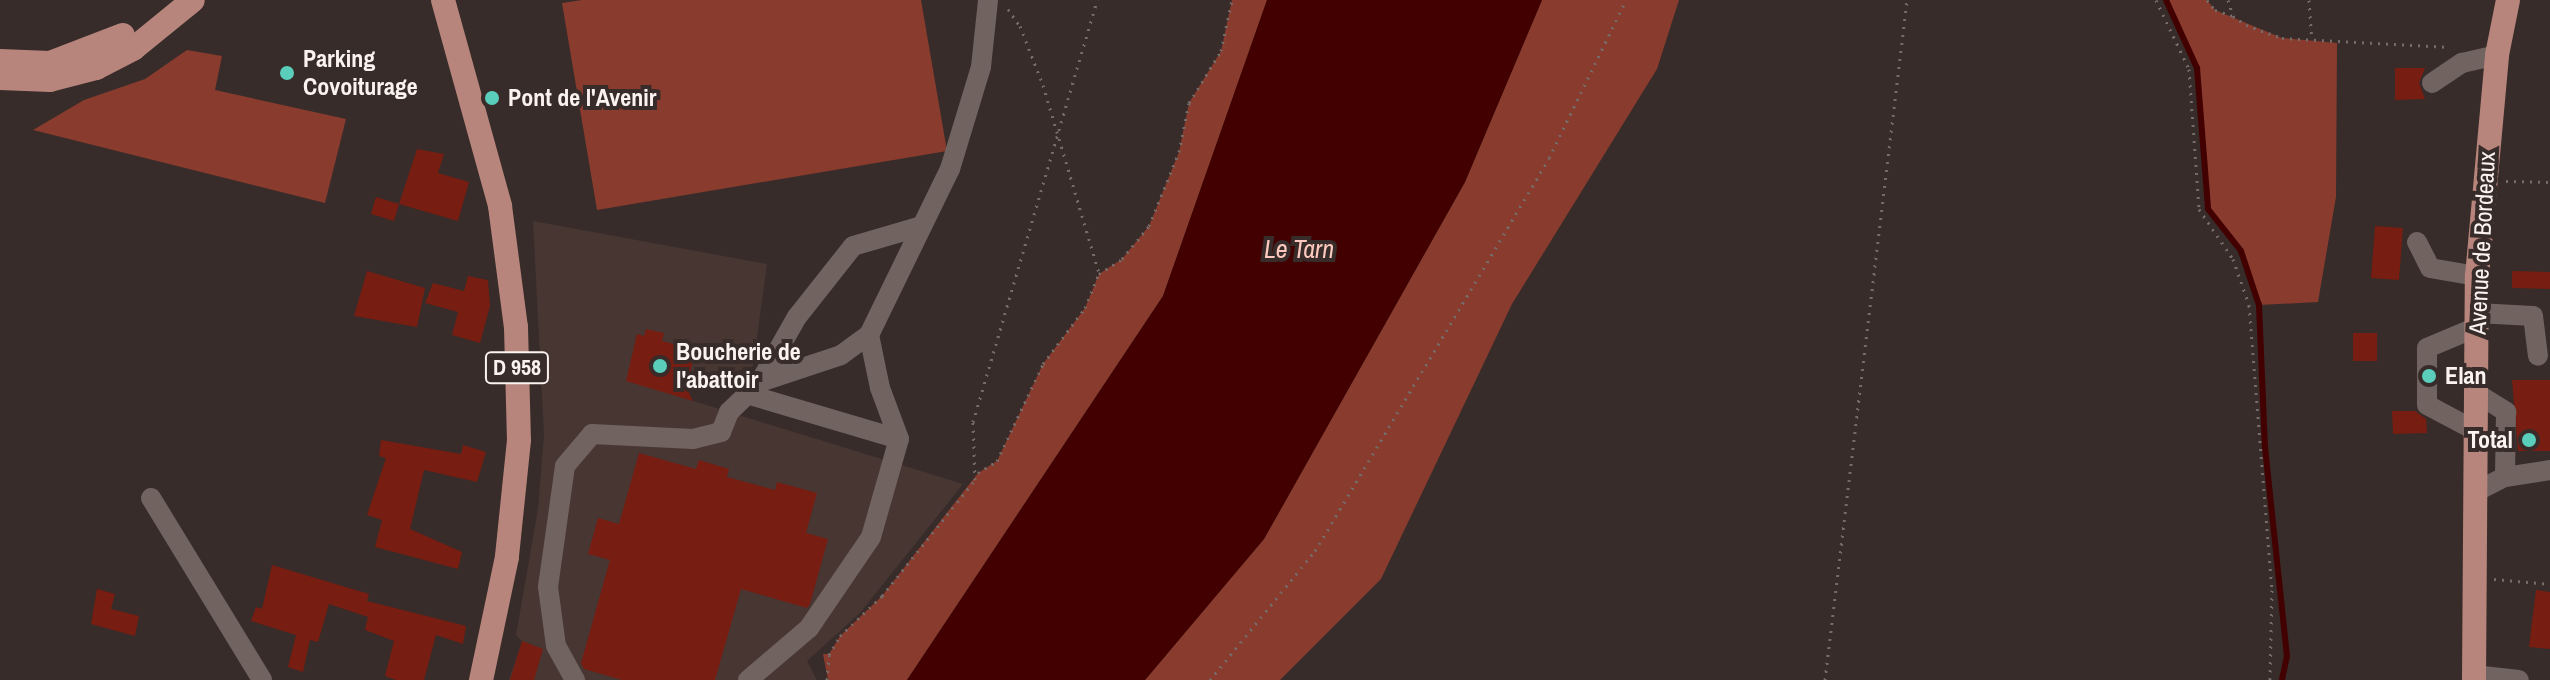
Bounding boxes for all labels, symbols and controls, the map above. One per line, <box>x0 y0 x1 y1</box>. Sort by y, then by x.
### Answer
place label: Parking Covoiturage <box>303 45 418 101</box>
marker: Parking Covoiturage <box>278 64 296 82</box>
place label: Pont de l'Avenir <box>508 84 656 112</box>
marker: Pont de l'Avenir <box>483 89 501 107</box>
street label: Avenue de Bordeaux <box>2463 151 2501 335</box>
water label: Le Tarn <box>1264 233 1334 265</box>
place label: Boucherie de l'abattoir <box>676 338 801 394</box>
road number: D 958 <box>483 350 551 386</box>
marker: Boucherie de l'abattoir <box>651 357 669 375</box>
place label: Elan <box>2445 362 2487 390</box>
marker: Elan <box>2420 367 2438 385</box>
place label: Total <box>2467 426 2513 454</box>
marker: Total <box>2520 431 2538 449</box>

